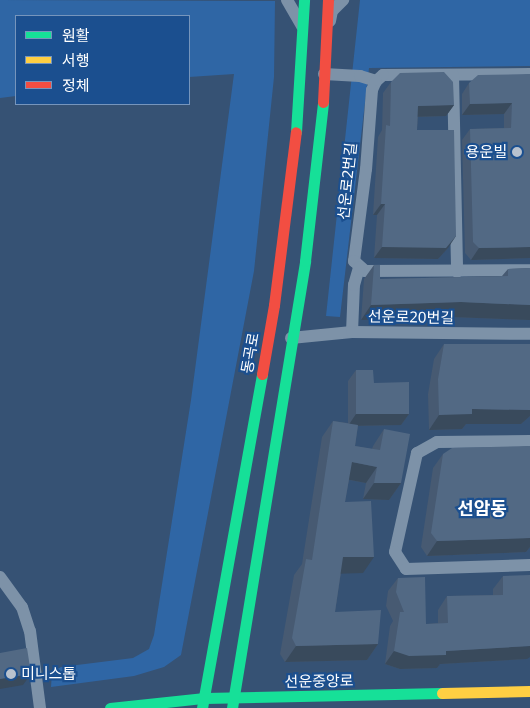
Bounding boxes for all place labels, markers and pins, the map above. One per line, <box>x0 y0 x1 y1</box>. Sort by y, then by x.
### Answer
place label: 용운빌 <box>466 143 507 161</box>
marker: 용운빌 <box>511 146 523 158</box>
place label: 미니스톱 <box>21 665 76 683</box>
marker: 미니스톱 <box>5 668 17 680</box>

